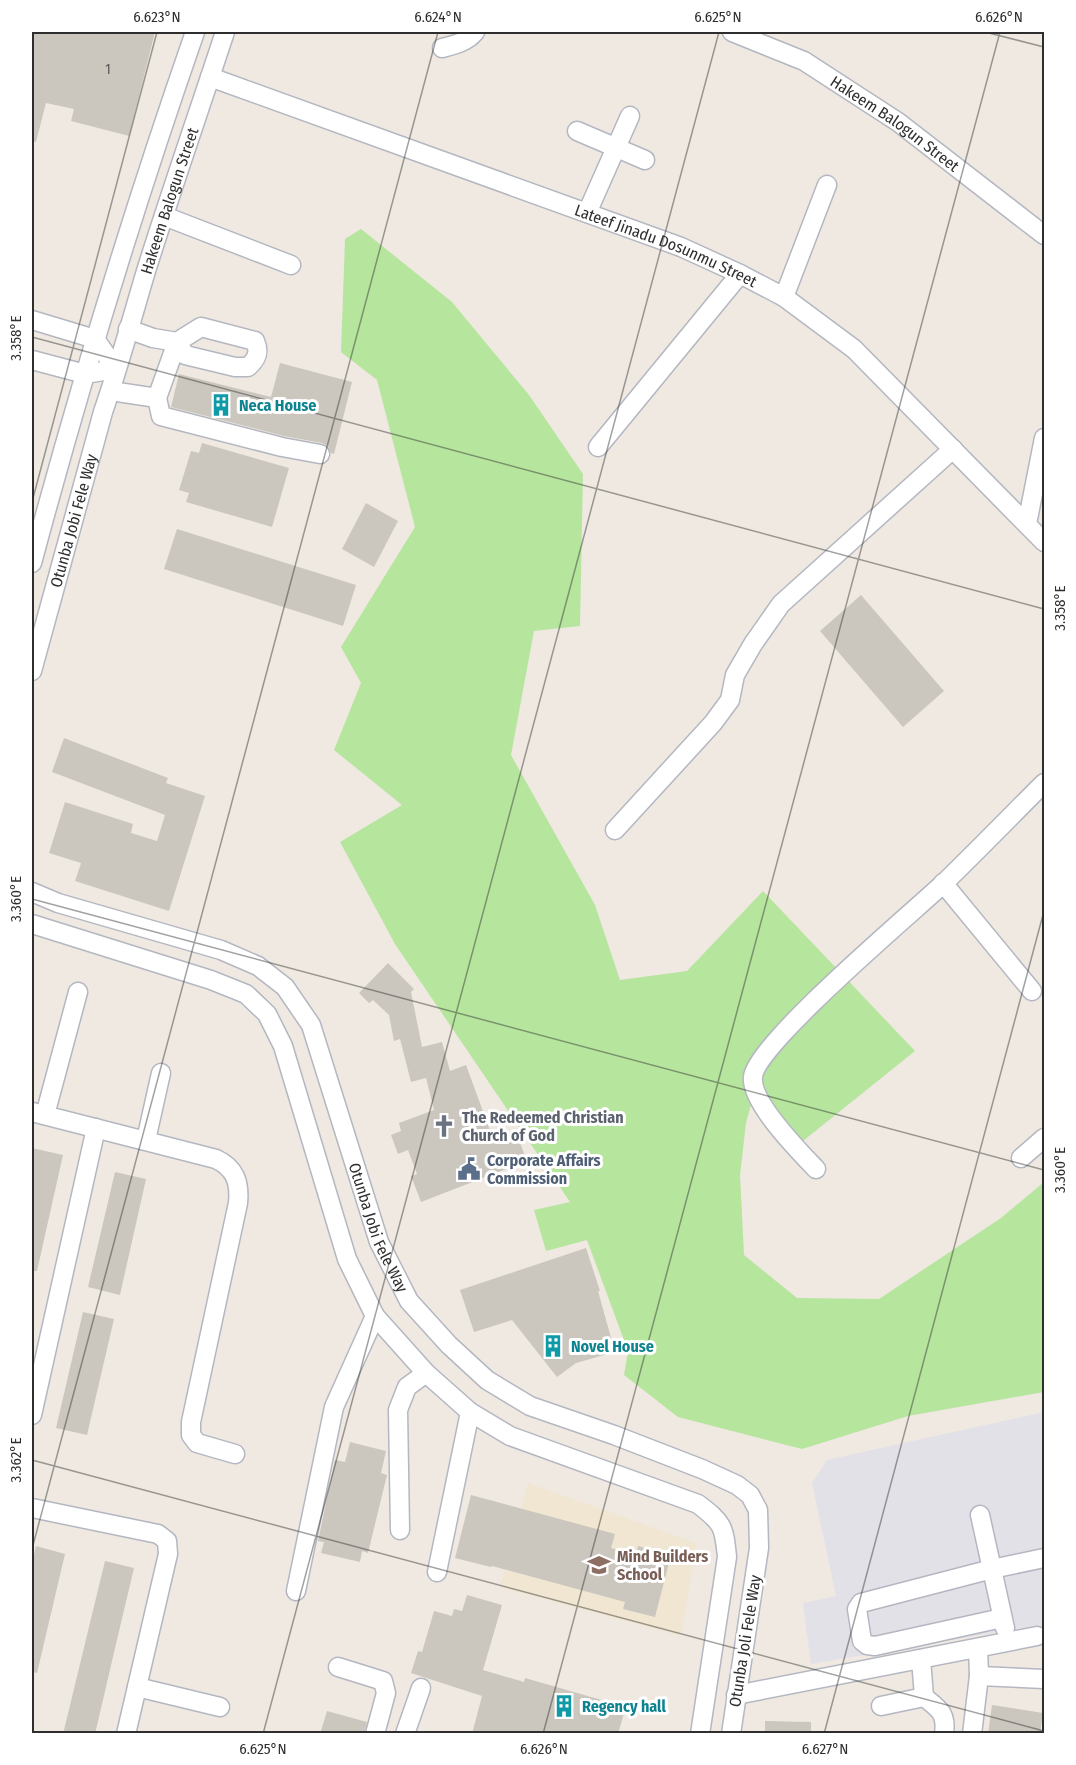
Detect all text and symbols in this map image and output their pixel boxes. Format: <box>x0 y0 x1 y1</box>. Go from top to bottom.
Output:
text: 6.623°N <box>133 8 181 26</box>
text: 6.624°N <box>414 8 462 26</box>
text: 6.625°N <box>694 8 742 26</box>
text: 6.626°N <box>975 8 1023 26</box>
house number: 1 <box>105 61 111 78</box>
street label: Hakeem Balogun Street <box>827 71 964 176</box>
street label: Hakeem Balogun Street <box>136 124 202 276</box>
street label: Lateef Jinadu Dosunmu Street <box>572 200 761 291</box>
text: 3.358°E <box>7 315 25 361</box>
building icon: Neca House <box>208 392 234 418</box>
place label: Neca House <box>239 396 316 415</box>
street label: Otunba Jobi Fele Way <box>46 451 101 589</box>
text: 3.358°E <box>1051 585 1069 631</box>
text: 3.360°E <box>7 876 25 922</box>
place label: The Redeemed Christian Church of God <box>462 1108 624 1145</box>
church icon: The Redeemed Christian Church of God <box>431 1113 457 1139</box>
text: 3.360°E <box>1051 1147 1069 1193</box>
place label: Corporate Affairs Commission <box>487 1151 601 1188</box>
public building icon: Corporate Affairs Commission <box>456 1156 482 1182</box>
street label: Otunba Jobi Fele Way <box>345 1160 413 1296</box>
building icon: Novel House <box>540 1333 566 1359</box>
place label: Novel House <box>571 1337 654 1356</box>
text: 3.362°E <box>7 1438 25 1482</box>
place label: Mind Builders School <box>617 1547 708 1584</box>
school or university icon: Mind Builders School <box>586 1552 612 1578</box>
street label: Otunba Joli Fele Way <box>725 1573 765 1708</box>
building icon: Regency hall <box>551 1693 577 1719</box>
place label: Regency hall <box>582 1697 666 1716</box>
text: 6.625°N <box>239 1740 287 1758</box>
text: 6.626°N <box>520 1740 568 1758</box>
text: 6.627°N <box>802 1740 848 1758</box>

